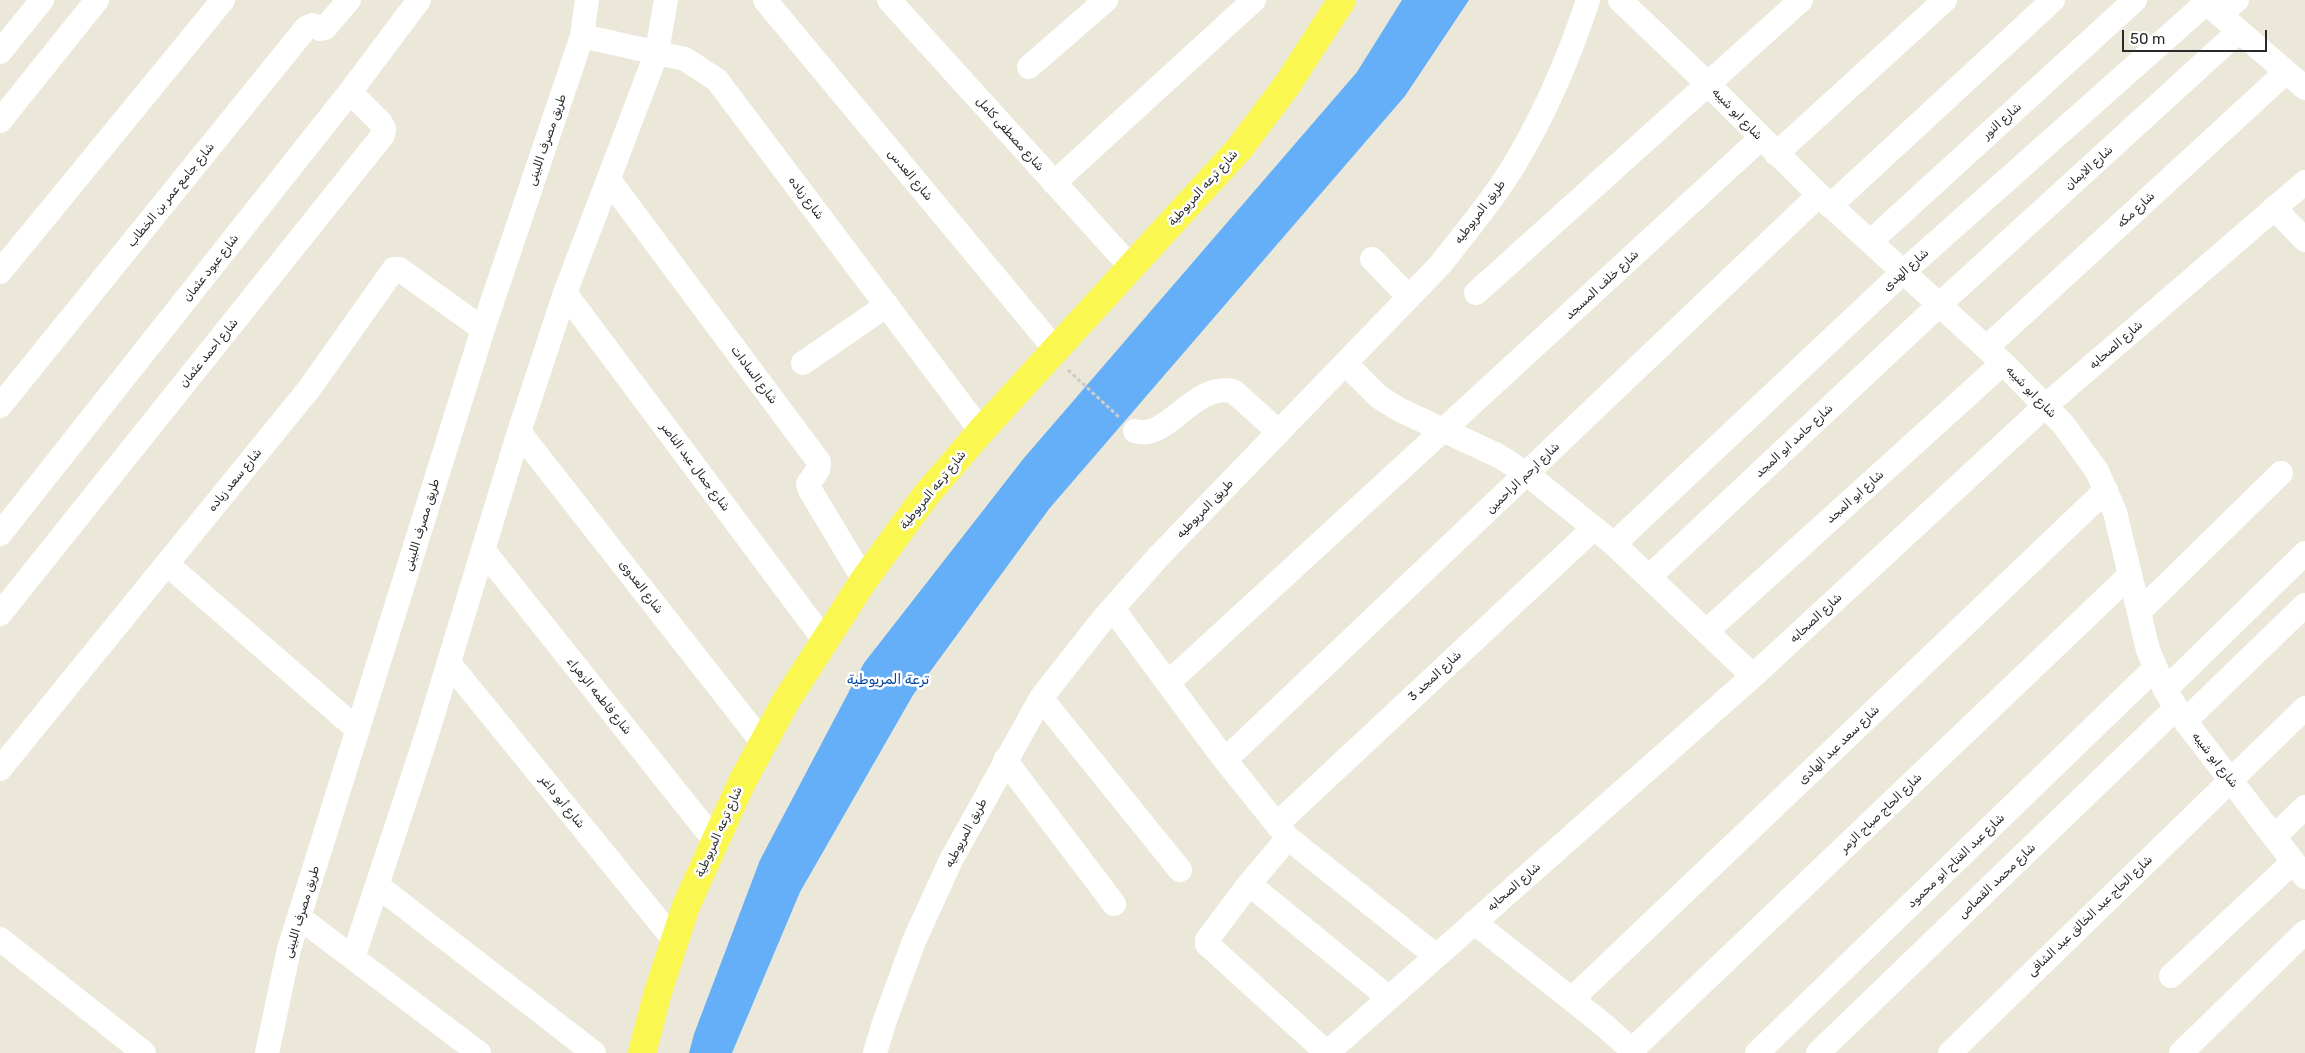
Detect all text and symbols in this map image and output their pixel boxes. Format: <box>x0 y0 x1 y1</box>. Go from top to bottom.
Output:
scale bar <box>2125 20 2270 52</box>
text: 50 m <box>2130 30 2165 48</box>
street label: شارع ابو شيبه <box>1709 85 1765 143</box>
street label: طريق مصرف اللبينى <box>525 92 569 188</box>
street label: شارع مصطفى كامل <box>973 94 1047 174</box>
street label: شارع النور <box>1979 100 2025 142</box>
street label: شارع جامع عمر بن الخطاب <box>124 140 218 250</box>
street label: شارع الايمان <box>2062 143 2116 193</box>
street label: شارع العدس <box>884 146 936 204</box>
street label: شارع ترعه المريوطية <box>1165 147 1241 229</box>
street label: شارع زياده <box>785 174 827 222</box>
street label: طريق المريوطيه <box>1451 177 1509 247</box>
street label: شارع مكه <box>2114 189 2158 231</box>
street label: شارع عبود عثمان <box>180 231 242 305</box>
street label: شارع الهدى <box>1880 246 1932 294</box>
street label: شارع خلف المسجد <box>1562 247 1642 323</box>
street label: شارع احمد عثمان <box>177 315 241 391</box>
street label: شارع الصحابه <box>2086 318 2146 372</box>
street label: شارع السادات <box>728 343 780 407</box>
street label: شارع ابو شيبه <box>2003 363 2059 421</box>
street label: شارع حامد ابو المجد <box>1752 401 1836 481</box>
street label: شارع جمال عبد الناصر <box>657 420 733 514</box>
street label: شارع ارحم الراحمين <box>1483 439 1563 517</box>
street label: شارع سعد زياده <box>205 445 265 515</box>
street label: شارع ترعه المريوطية <box>897 448 969 532</box>
street label: شارع ابو المجد <box>1823 467 1887 527</box>
street label: طريق مصرف اللبينى <box>401 477 443 573</box>
street label: طريق المريوطيه <box>1173 477 1237 541</box>
street label: شارع العدوى <box>616 557 666 617</box>
street label: شارع الصحابه <box>1787 590 1845 646</box>
street label: شارع المجد 3 <box>1406 648 1464 704</box>
street label: شارع فاطمه الزهراء <box>563 654 635 738</box>
water label: ترعة المريوطية <box>847 672 929 688</box>
street label: شارع سعد عبد الهادى <box>1795 703 1883 787</box>
street label: شارع ابو شيبه <box>2189 729 2241 791</box>
street label: شارع الحاج صباح الزمر <box>1837 770 1925 856</box>
street label: شارع أبو داغر <box>536 773 588 831</box>
street label: شارع ترعه المريوطية <box>693 785 745 879</box>
street label: طريق المريوطيه <box>942 796 990 870</box>
street label: شارع عبد الفتاح ابو محمود <box>1904 811 2008 911</box>
street label: شارع محمد القصاص <box>1955 840 2039 922</box>
street label: شارع الحاج عبد الخالق عبد الشافى <box>2025 852 2155 980</box>
street label: شارع الصحابه <box>1484 860 1544 914</box>
street label: طريق مصرف اللبينى <box>281 864 323 960</box>

